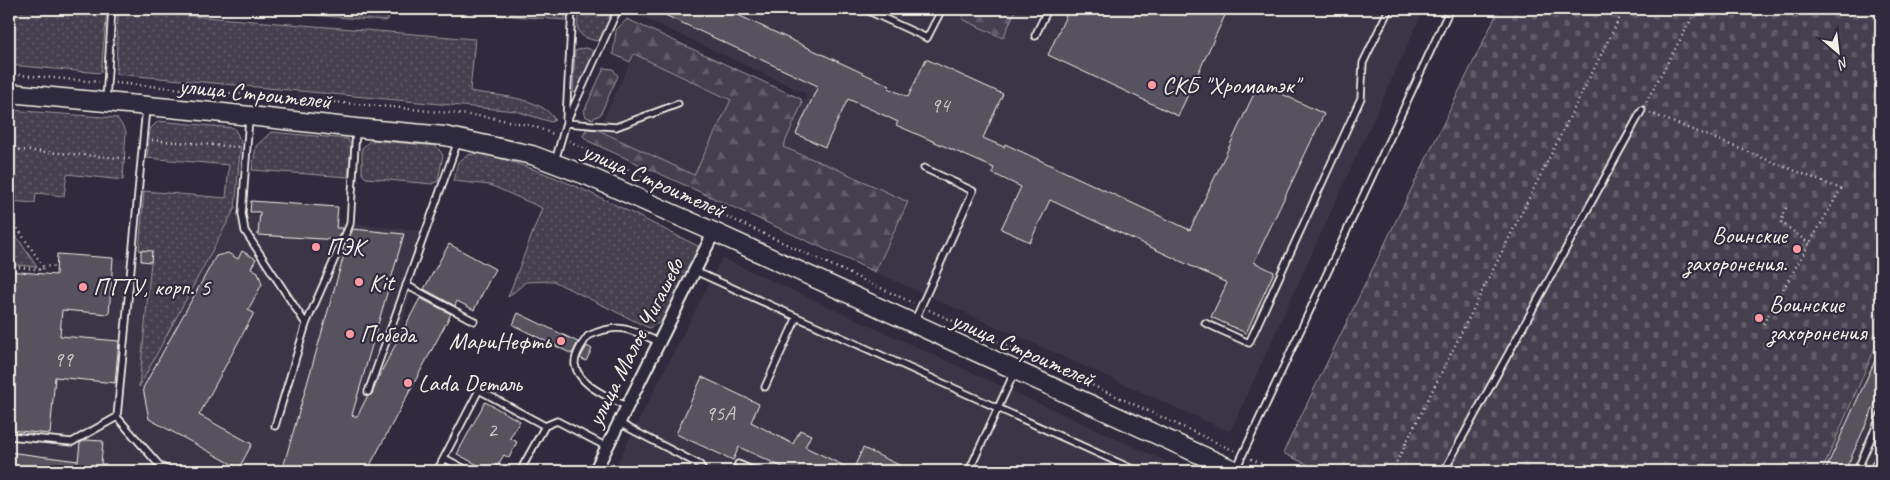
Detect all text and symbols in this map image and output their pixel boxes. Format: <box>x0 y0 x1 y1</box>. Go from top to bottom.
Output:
north arrow <box>1812 28 1862 78</box>
text: N <box>1834 53 1852 74</box>
street label: улица Строителей <box>175 70 335 116</box>
place label: СКБ "Хроматэк" <box>1162 70 1304 100</box>
marker: СКБ "Хроматэк" <box>1146 79 1158 91</box>
house number: 94 <box>931 92 952 118</box>
street label: улица Строителей <box>576 134 732 226</box>
place label: Воинские захоронения. <box>1682 220 1789 279</box>
place label: ПЭК <box>326 232 369 262</box>
marker: ПЭК <box>310 241 322 253</box>
marker: Воинские захоронения. <box>1791 243 1803 255</box>
street label: улица Малое Чигашево <box>579 252 691 433</box>
place label: Kit <box>369 267 396 297</box>
place label: ПГТУ, корп. 5 <box>93 272 212 302</box>
marker: Kit <box>353 276 365 288</box>
marker: ПГТУ, корп. 5 <box>77 281 89 293</box>
place label: Воинские захоронения <box>1766 289 1868 348</box>
street label: улица Строителей <box>945 303 1101 395</box>
marker: Воинские захоронения <box>1753 312 1765 324</box>
place label: Победа <box>360 319 418 349</box>
place label: МариНефть <box>449 326 552 356</box>
marker: Победа <box>344 328 356 340</box>
marker: МариНефть <box>555 335 567 347</box>
house number: 99 <box>54 346 74 372</box>
place label: Lada Dеталь <box>418 368 523 398</box>
marker: Lada Dеталь <box>402 377 414 389</box>
house number: 95А <box>705 400 736 426</box>
house number: 2 <box>487 417 498 443</box>

